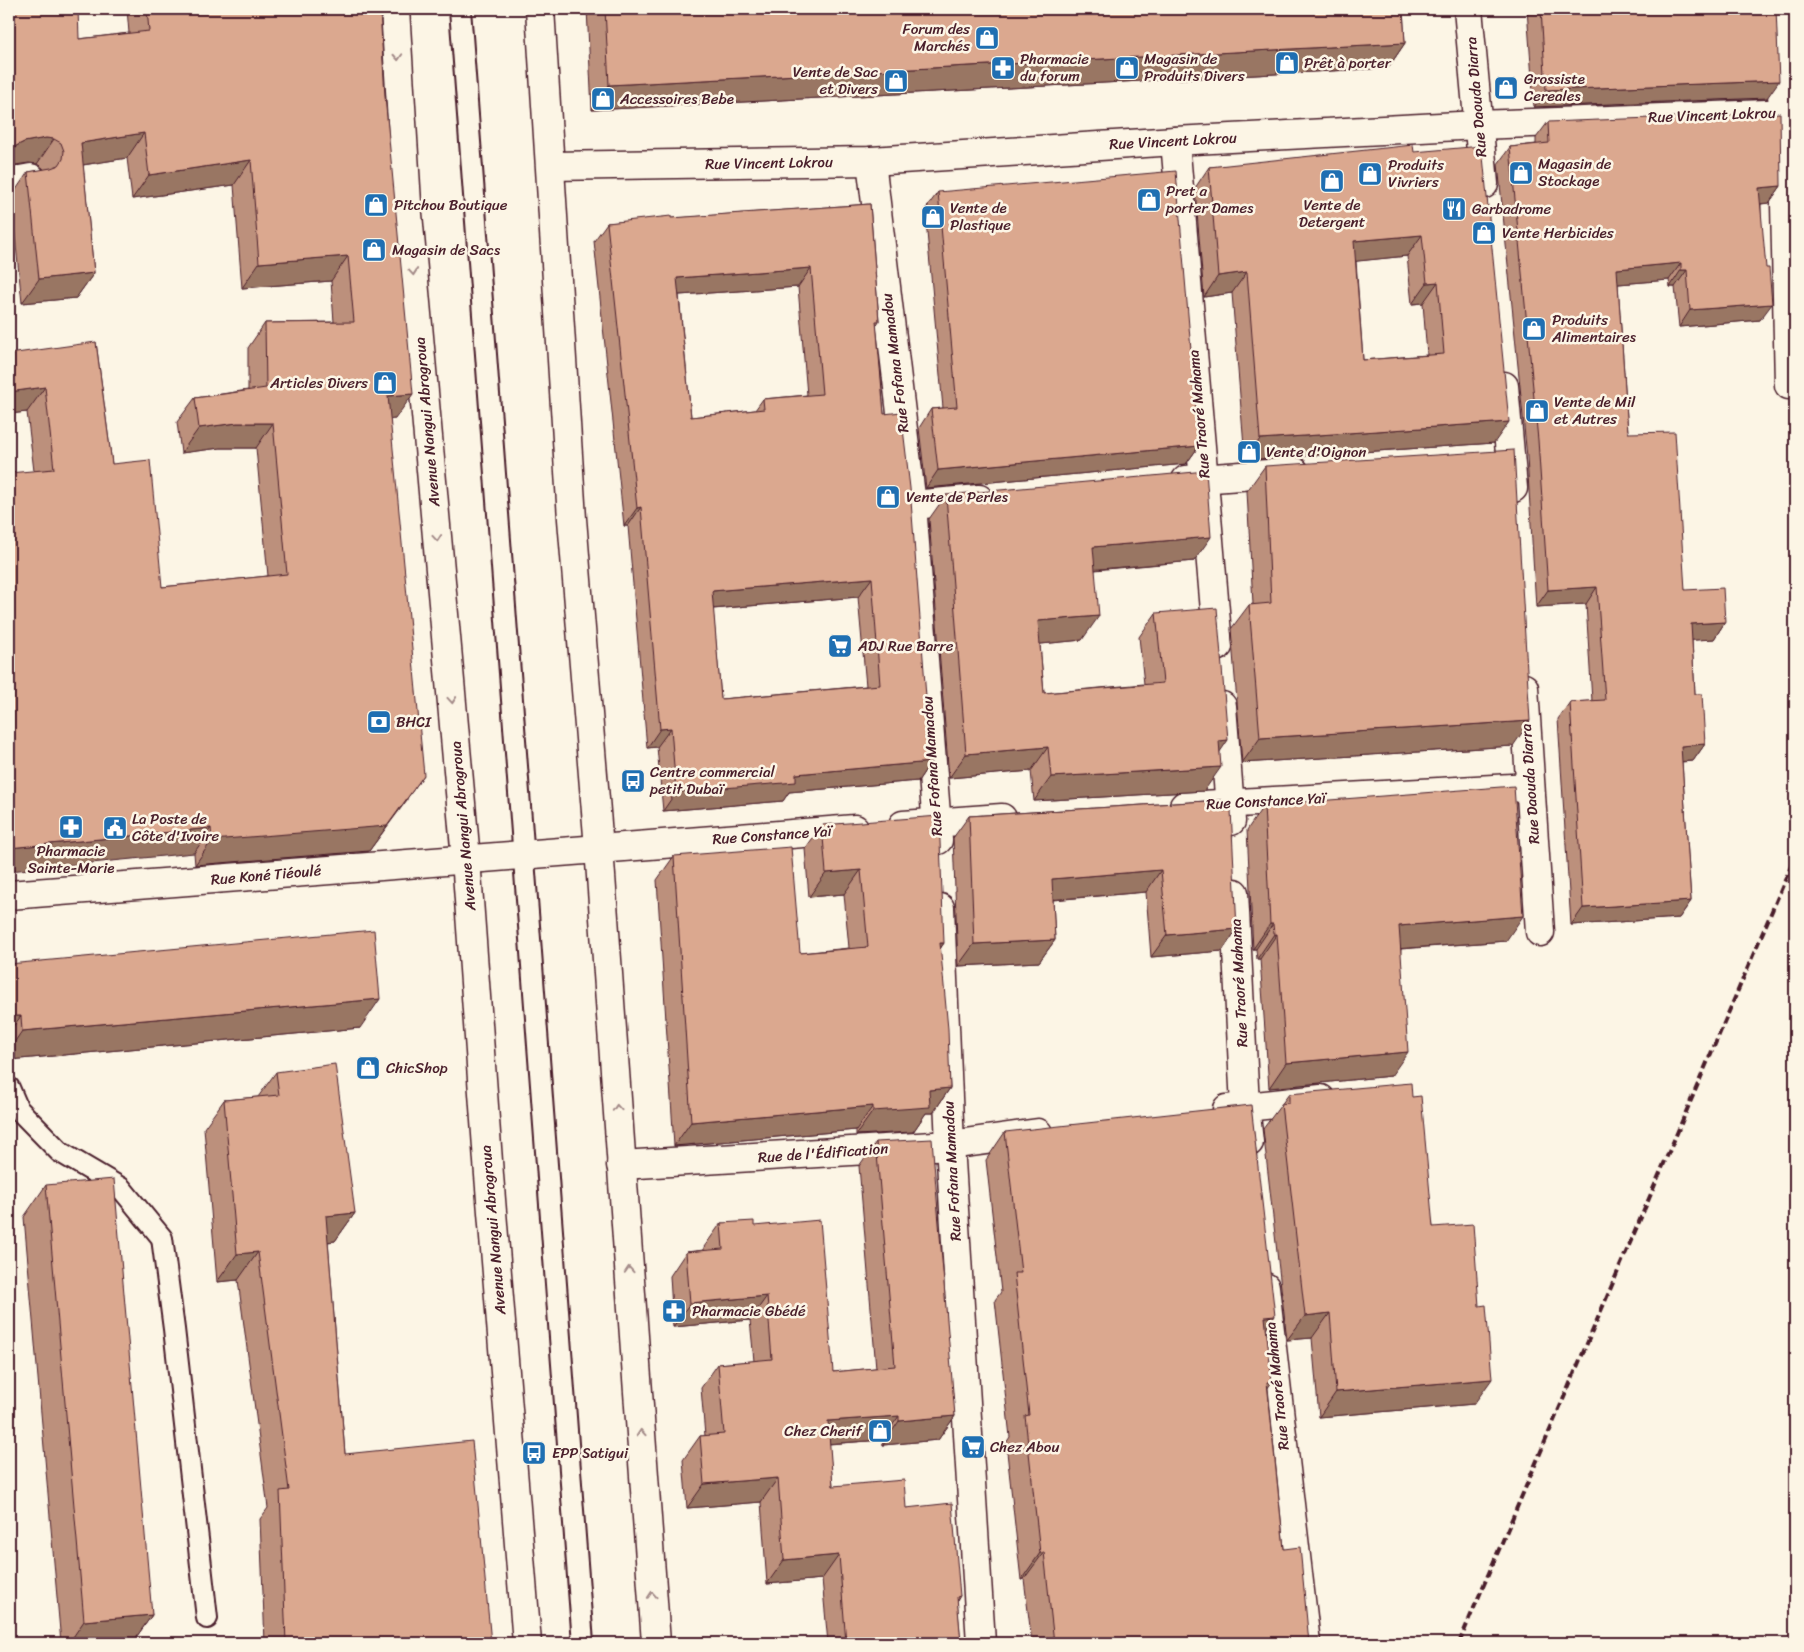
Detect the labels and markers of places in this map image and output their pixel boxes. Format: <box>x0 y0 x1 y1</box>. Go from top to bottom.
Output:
place label: Forum des Marchés <box>903 16 970 59</box>
shop icon: Forum des Marchés <box>974 25 1000 51</box>
place label: Pharmacie du forum <box>1020 46 1089 89</box>
place label: Magasin de Produits Divers <box>1144 46 1245 89</box>
shop icon: Prêt à porter <box>1274 50 1300 76</box>
place label: Prêt à porter <box>1304 50 1392 76</box>
pharmacy icon: Pharmacie du forum <box>990 55 1016 81</box>
shop icon: Magasin de Produits Divers <box>1114 55 1140 81</box>
place label: Vente de Sac et Divers <box>793 59 879 102</box>
place label: Grossiste Cereales <box>1524 66 1585 109</box>
shop icon: Vente de Sac et Divers <box>883 68 909 94</box>
shop icon: Grossiste Cereales <box>1493 75 1519 101</box>
shop icon: Accessoires Bebe <box>590 86 616 112</box>
place label: Accessoires Bebe <box>619 86 734 112</box>
place label: Magasin de Stockage <box>1538 151 1612 194</box>
place label: Produits Vivriers <box>1388 152 1444 195</box>
shop icon: Magasin de Stockage <box>1508 160 1534 186</box>
shop icon: Produits Vivriers <box>1357 161 1383 187</box>
shop icon: Vente de Detergent <box>1319 168 1345 194</box>
place label: Pret a porter Dames <box>1165 178 1254 221</box>
shop icon: Pret a porter Dames <box>1136 187 1162 213</box>
shop icon: Pitchou Boutique <box>363 192 389 218</box>
place label: Pitchou Boutique <box>394 192 508 218</box>
place label: Vente de Detergent <box>1299 192 1366 235</box>
place label: Vente de Plastique <box>950 195 1011 238</box>
restaurant icon: Garbadrome <box>1441 196 1467 222</box>
place label: Garbadrome <box>1472 196 1552 222</box>
shop icon: Vente de Plastique <box>920 204 946 230</box>
shop icon: Vente Herbicides <box>1471 220 1497 246</box>
place label: Vente Herbicides <box>1502 220 1614 246</box>
shop icon: Magasin de Sacs <box>361 237 387 263</box>
place label: Magasin de Sacs <box>392 237 501 263</box>
place label: Produits Alimentaires <box>1551 307 1637 350</box>
shop icon: Produits Alimentaires <box>1521 316 1547 342</box>
place label: Articles Divers <box>269 370 368 396</box>
shop icon: Articles Divers <box>372 370 398 396</box>
place label: Vente de Mil et Autres <box>1554 389 1636 432</box>
shop icon: Vente de Mil et Autres <box>1524 398 1550 424</box>
shop icon: Vente d'Oignon <box>1236 439 1262 465</box>
place label: Vente d'Oignon <box>1266 439 1367 465</box>
shop icon: Vente de Perles <box>875 484 901 510</box>
place label: Vente de Perles <box>906 484 1009 510</box>
supermarket icon: ADJ Rue Barre <box>827 633 853 659</box>
place label: ADJ Rue Barre <box>857 633 954 659</box>
bank icon: BHCI <box>366 709 392 735</box>
place label: BHCI <box>396 709 432 735</box>
place label: Centre commercial petit Dubaï <box>649 759 775 802</box>
bus stop icon: Centre commercial petit Dubaï <box>620 768 646 794</box>
place label: La Poste de Côte d'Ivoire <box>132 806 220 849</box>
pharmacy icon: Pharmacie Sainte-Marie <box>58 814 84 840</box>
public building icon: La Poste de Côte d'Ivoire <box>102 815 128 841</box>
place label: Pharmacie Sainte-Marie <box>27 838 115 881</box>
shop icon: ChicShop <box>355 1055 381 1081</box>
place label: ChicShop <box>386 1055 448 1081</box>
pharmacy icon: Pharmacie Gbédé <box>661 1298 687 1324</box>
place label: Pharmacie Gbédé <box>692 1298 806 1324</box>
place label: Chez Cherif <box>784 1418 863 1444</box>
shop icon: Chez Cherif <box>867 1418 893 1444</box>
supermarket icon: Chez Abou <box>960 1434 986 1460</box>
place label: Chez Abou <box>990 1434 1059 1460</box>
bus stop icon: EPP Satigui <box>521 1440 547 1466</box>
place label: EPP Satigui <box>552 1440 629 1466</box>

